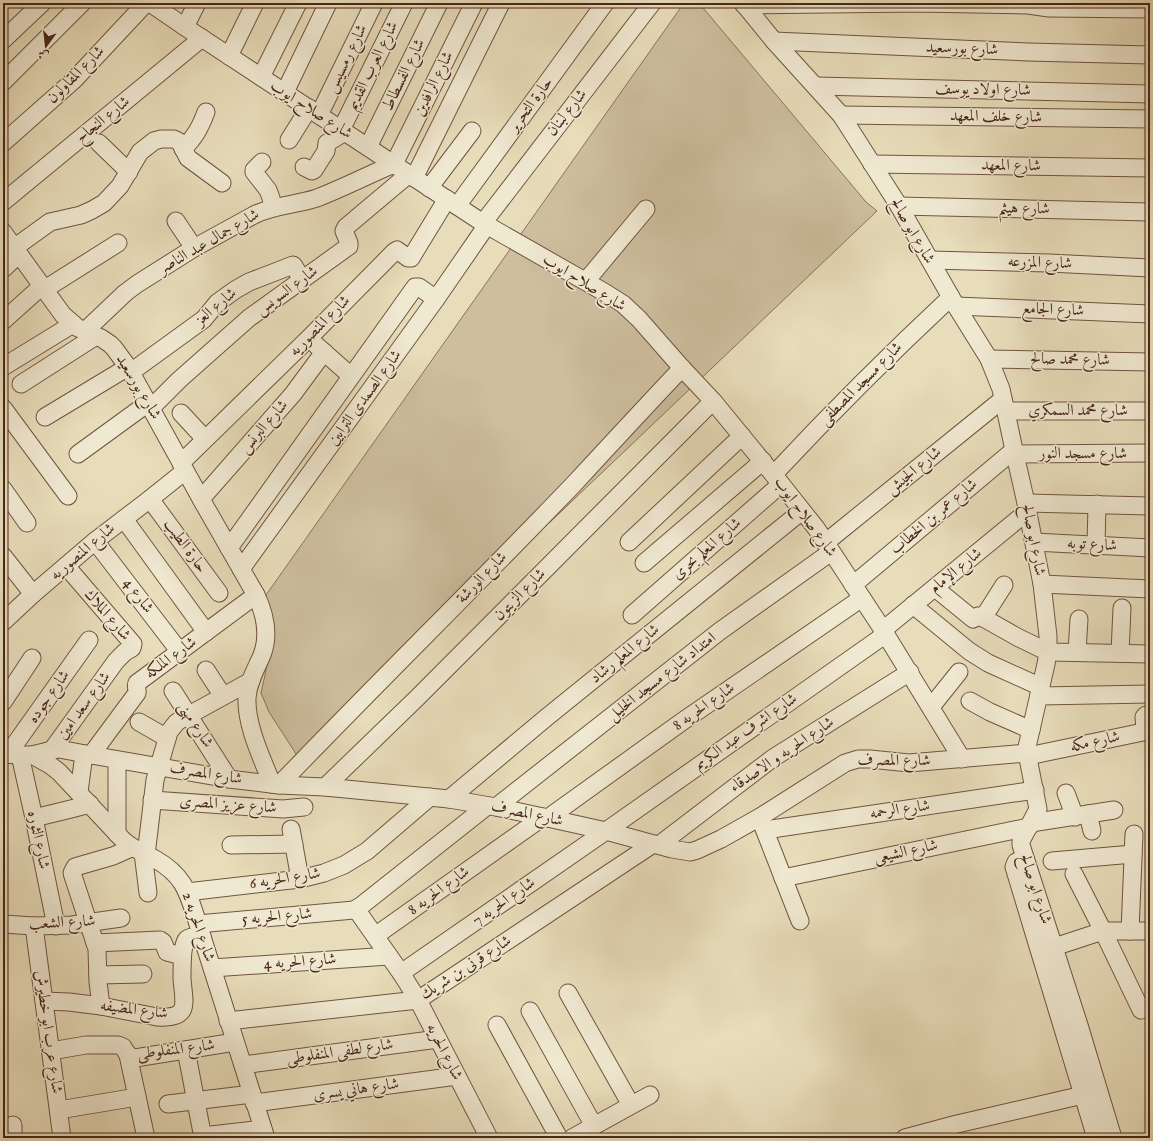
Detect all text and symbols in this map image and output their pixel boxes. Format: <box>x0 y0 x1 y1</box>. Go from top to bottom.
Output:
street label: شارع العرب القديم <box>343 18 406 115</box>
street label: شارع رمسيس <box>322 21 374 98</box>
north arrow <box>26 26 66 66</box>
street label: شارع الفسطاط <box>378 36 432 115</box>
street label: شارع بورسعيد <box>925 38 999 62</box>
street label: شارع المقاولون <box>43 42 109 108</box>
street label: شارع الرافدين <box>410 48 460 121</box>
street label: حارة التحرير <box>503 73 558 138</box>
street label: شارع صلاح ايوب <box>264 76 356 147</box>
street label: شارع اولاد يوسف <box>935 79 1031 103</box>
street label: شارع لبنان <box>542 85 593 142</box>
street label: شارع النجاح <box>72 92 136 150</box>
street label: شارع خلف المعهد <box>950 106 1042 130</box>
street label: شارع المعهد <box>981 155 1041 179</box>
street label: شارع ابو صالح <box>883 194 939 269</box>
street label: شارع هيثم <box>998 199 1050 224</box>
street label: شارع جمال عبد الناصر <box>153 205 264 282</box>
street label: شارع صلاح ايوب <box>537 250 629 319</box>
street label: شارع المزرعه <box>1007 252 1073 276</box>
street label: شارع السويس <box>252 262 323 322</box>
street label: شارع العز <box>189 284 242 333</box>
street label: شارع المنصوريه <box>285 291 356 362</box>
street label: شارع الجامع <box>1021 299 1085 325</box>
street label: شارع مسجد المصطفى <box>815 338 908 431</box>
street label: شارع الصمدى الترابين <box>324 346 408 451</box>
street label: شارع محمد صالح <box>1030 349 1110 373</box>
street label: شارع بورسعيد <box>109 351 165 424</box>
street label: شارع البرنس <box>235 396 294 459</box>
street label: شارع محمد السمكري <box>1028 401 1128 423</box>
street label: شارع الجيش <box>882 442 947 501</box>
street label: شارع مسجد النور <box>1037 444 1127 466</box>
street label: شارع صلاح ايوب <box>767 473 841 563</box>
street label: شارع عمر بن الخطاب <box>886 475 983 561</box>
street label: شارع ابو صالح <box>1014 502 1050 578</box>
street label: شارع المعلم بحرى <box>668 513 749 588</box>
street label: حارة الطيب <box>159 515 211 577</box>
street label: شارع المنصوريه <box>46 519 121 587</box>
street label: شارع توبه <box>1066 534 1118 558</box>
street label: شارع الإمام <box>926 544 988 601</box>
street label: شارع الورشة <box>452 548 513 610</box>
street label: شارع الزيتون <box>489 564 552 627</box>
street label: شارع 4 <box>117 574 158 619</box>
street label: شارع الملاك <box>78 585 135 646</box>
street label: شارع المعلم رشاد <box>586 620 667 692</box>
street label: امتداد شارع مسجد الخليل <box>604 628 722 727</box>
street label: شارع الملكه <box>141 632 202 685</box>
street label: شارع جوده <box>23 667 76 729</box>
street label: شارع سعد امين <box>53 668 117 745</box>
street label: شارع الحريه 8 <box>669 678 740 737</box>
street label: شارع اشرف عبد الكريم <box>690 689 803 778</box>
street label: شارع مهنى <box>171 698 217 753</box>
street label: شارع الحريه و الاصدقاء <box>726 713 839 799</box>
street label: شارع مكه <box>1068 727 1122 759</box>
street label: شارع المصرف <box>857 751 931 773</box>
street label: شارع المصرف <box>168 758 244 792</box>
street label: شارع عزيز المصرى <box>179 792 277 820</box>
street label: شارع الرحمه <box>869 796 932 826</box>
street label: شارع المصرف <box>489 797 565 833</box>
street label: شارع الثوره <box>20 809 54 871</box>
street label: شارع الشيعى <box>872 835 940 870</box>
street label: شارع ابو صالح <box>1012 851 1056 927</box>
street label: شارع الحريه 8 <box>404 862 475 922</box>
street label: شارع الحريه 6 <box>248 864 322 896</box>
street label: شارع الحريه 7 <box>469 873 541 933</box>
street label: شارع الحريه 2 <box>175 890 219 965</box>
street label: شارع الحريه 5 <box>241 904 313 932</box>
street label: شارع الشعب <box>28 911 96 937</box>
street label: شارع قرنى بن شريك <box>417 931 516 1007</box>
street label: شارع الحريه 4 <box>263 949 337 977</box>
street label: شارع عرب ابو خطيرش <box>27 969 67 1095</box>
street label: شارع المضيفه <box>99 996 169 1026</box>
street label: شارع الحريه <box>419 1020 467 1085</box>
street label: شارع المنفلوطى <box>136 1035 216 1067</box>
street label: شارع لطفى المنفلوطى <box>285 1035 395 1071</box>
street label: شارع هاني يسرى <box>312 1074 401 1108</box>

